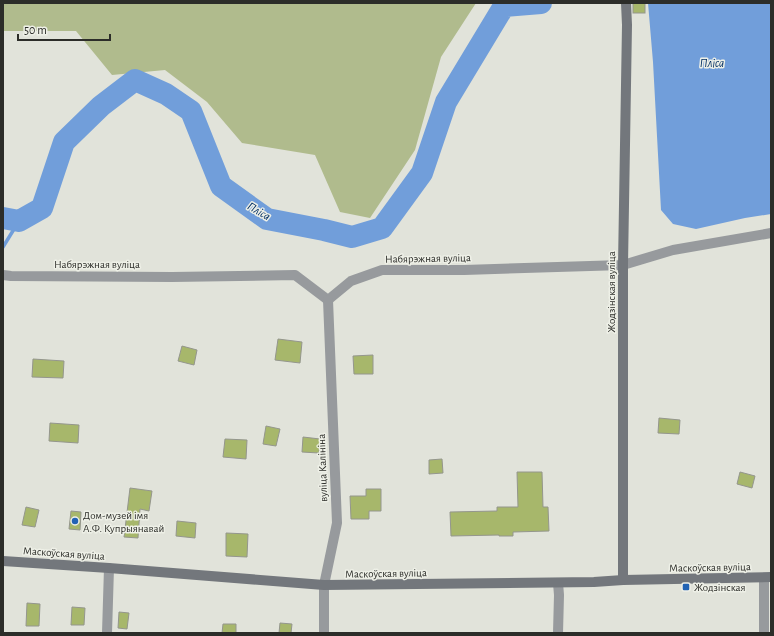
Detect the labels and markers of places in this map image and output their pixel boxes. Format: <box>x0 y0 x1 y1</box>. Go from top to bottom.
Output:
place label: Дом-музей імя А.Ф. Купрыянавай <box>83 510 164 534</box>
marker: Дом-музей імя А.Ф. Купрыянавай <box>70 516 80 526</box>
marker: Жодзінская <box>681 582 691 592</box>
place label: Жодзінская <box>694 582 746 593</box>

